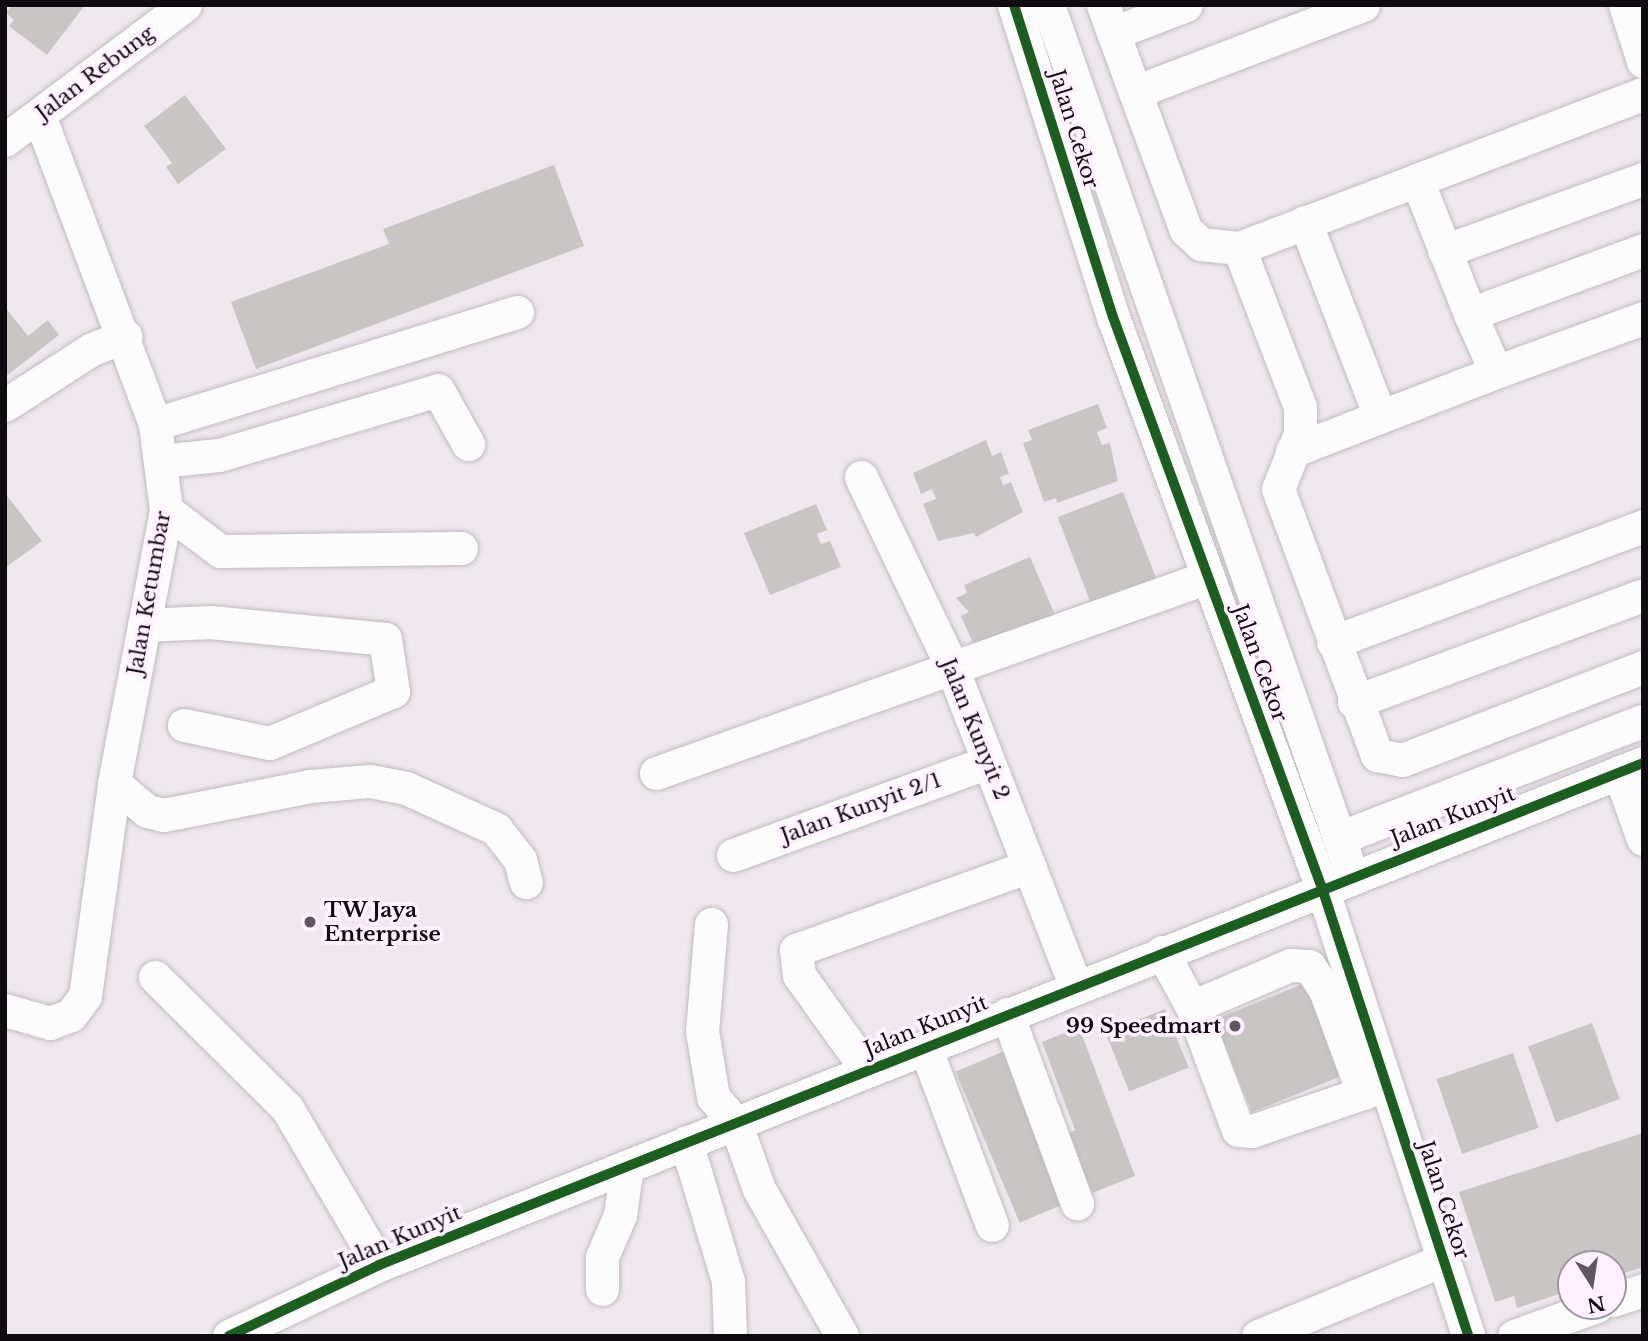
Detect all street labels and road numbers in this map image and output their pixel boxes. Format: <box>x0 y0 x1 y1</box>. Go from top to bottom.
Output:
street label: Jalan Rebung <box>31 20 159 126</box>
street label: Jalan Cekor <box>1044 67 1104 191</box>
street label: Jalan Ketumbar <box>122 509 176 677</box>
street label: Jalan Cekor <box>1227 601 1293 725</box>
street label: Jalan Kunyit 2 <box>935 655 1015 803</box>
street label: Jalan Kunyit 2/1 <box>777 767 945 849</box>
street label: Jalan Kunyit <box>1387 781 1519 851</box>
street label: Jalan Kunyit <box>861 990 991 1062</box>
street label: Jalan Cekor <box>1413 1138 1475 1262</box>
street label: Jalan Kunyit <box>335 1200 465 1274</box>

